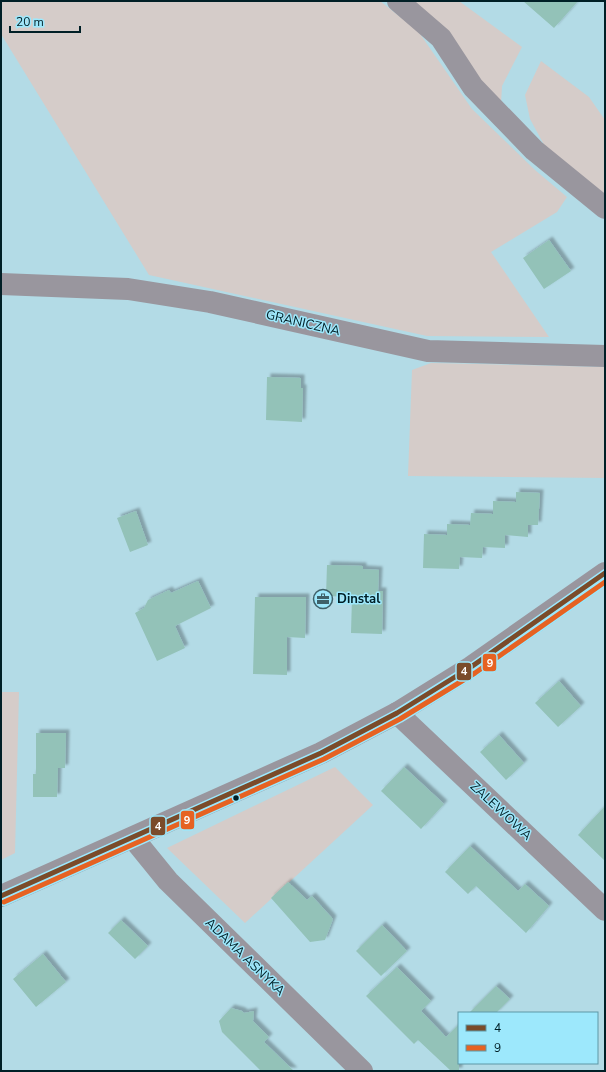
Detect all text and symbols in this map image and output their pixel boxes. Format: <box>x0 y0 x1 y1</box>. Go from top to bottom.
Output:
scale bar <box>10 8 80 34</box>
text: 20 m <box>16 14 44 30</box>
street label: GRANICZNA <box>264 306 342 340</box>
office icon: Dinstal <box>312 588 334 610</box>
place label: Dinstal <box>337 590 381 608</box>
line badge: 9 <box>482 653 497 672</box>
text: 9 <box>487 656 494 671</box>
line badge: 4 <box>456 662 472 681</box>
text: 4 <box>461 664 468 679</box>
street label: ZALEWOWA <box>466 778 536 845</box>
unlabelled marker <box>231 793 241 803</box>
line badge: 9 <box>180 810 195 830</box>
text: 9 <box>184 813 191 828</box>
line badge: 4 <box>150 816 166 836</box>
text: 4 <box>155 819 162 834</box>
street label: ADAMA ASNYKA <box>201 914 289 1000</box>
legend <box>458 1012 598 1064</box>
text: 4 <box>494 1020 501 1036</box>
text: 9 <box>494 1040 501 1056</box>

